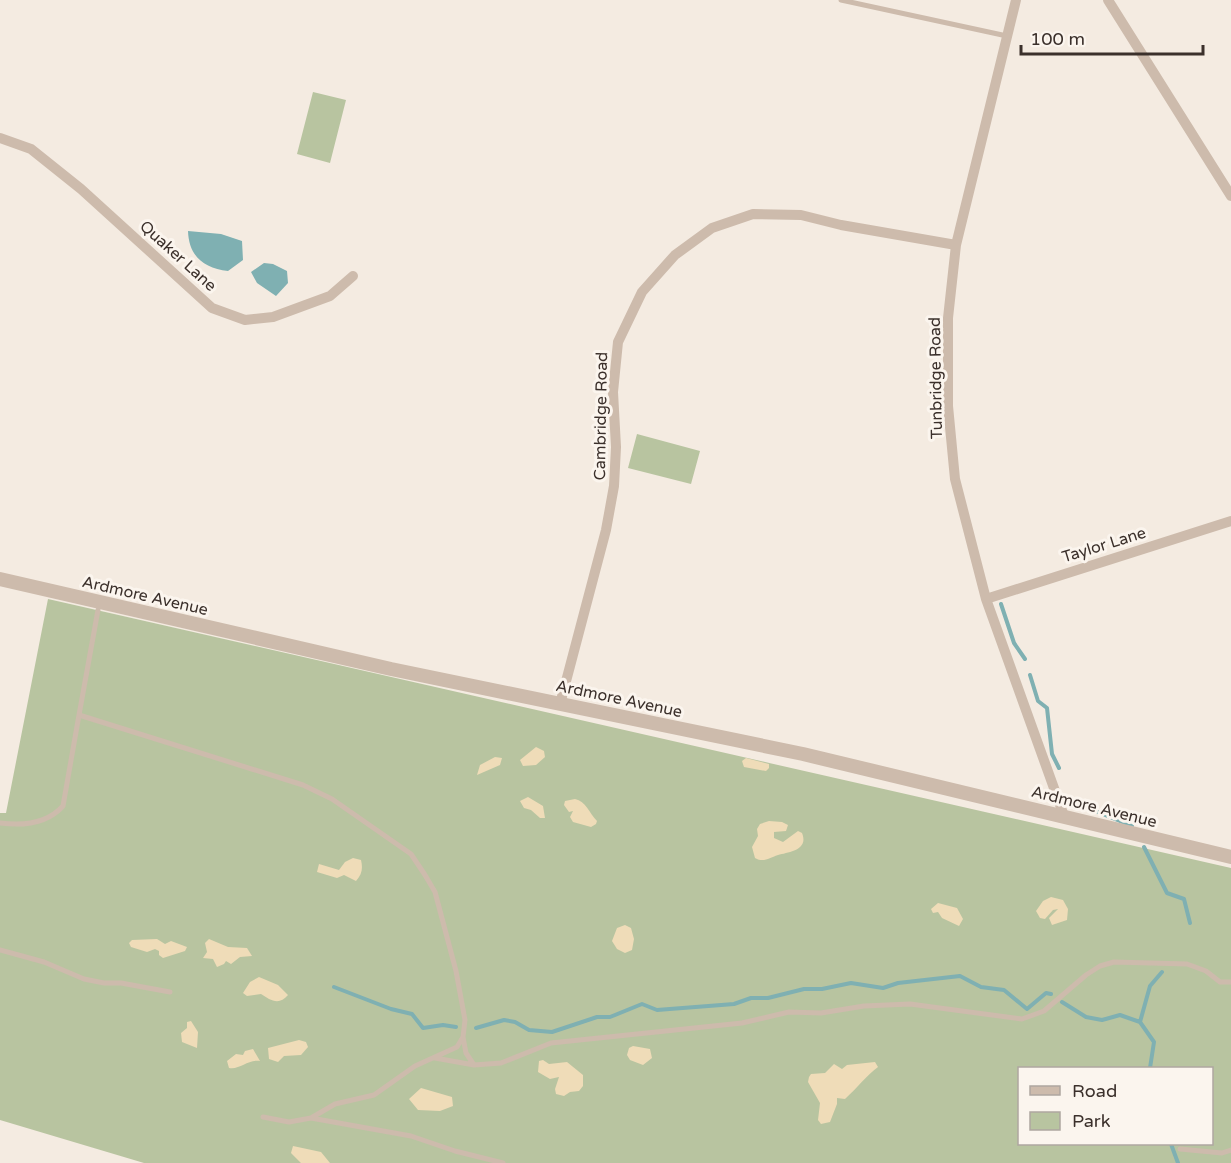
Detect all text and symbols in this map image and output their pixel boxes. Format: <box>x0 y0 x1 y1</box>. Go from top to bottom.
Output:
scale bar <box>1021 18 1202 56</box>
text: 100 m <box>1030 28 1085 50</box>
street label: Quaker Lane <box>135 216 221 296</box>
street label: Tunbridge Road <box>925 317 947 439</box>
street label: Cambridge Road <box>590 352 612 480</box>
street label: Taylor Lane <box>1060 523 1148 567</box>
street label: Ardmore Avenue <box>80 572 210 620</box>
street label: Ardmore Avenue <box>554 676 684 722</box>
street label: Ardmore Avenue <box>1029 782 1159 832</box>
legend <box>1018 1067 1213 1145</box>
text: Road <box>1072 1080 1117 1102</box>
text: Park <box>1072 1110 1111 1132</box>

